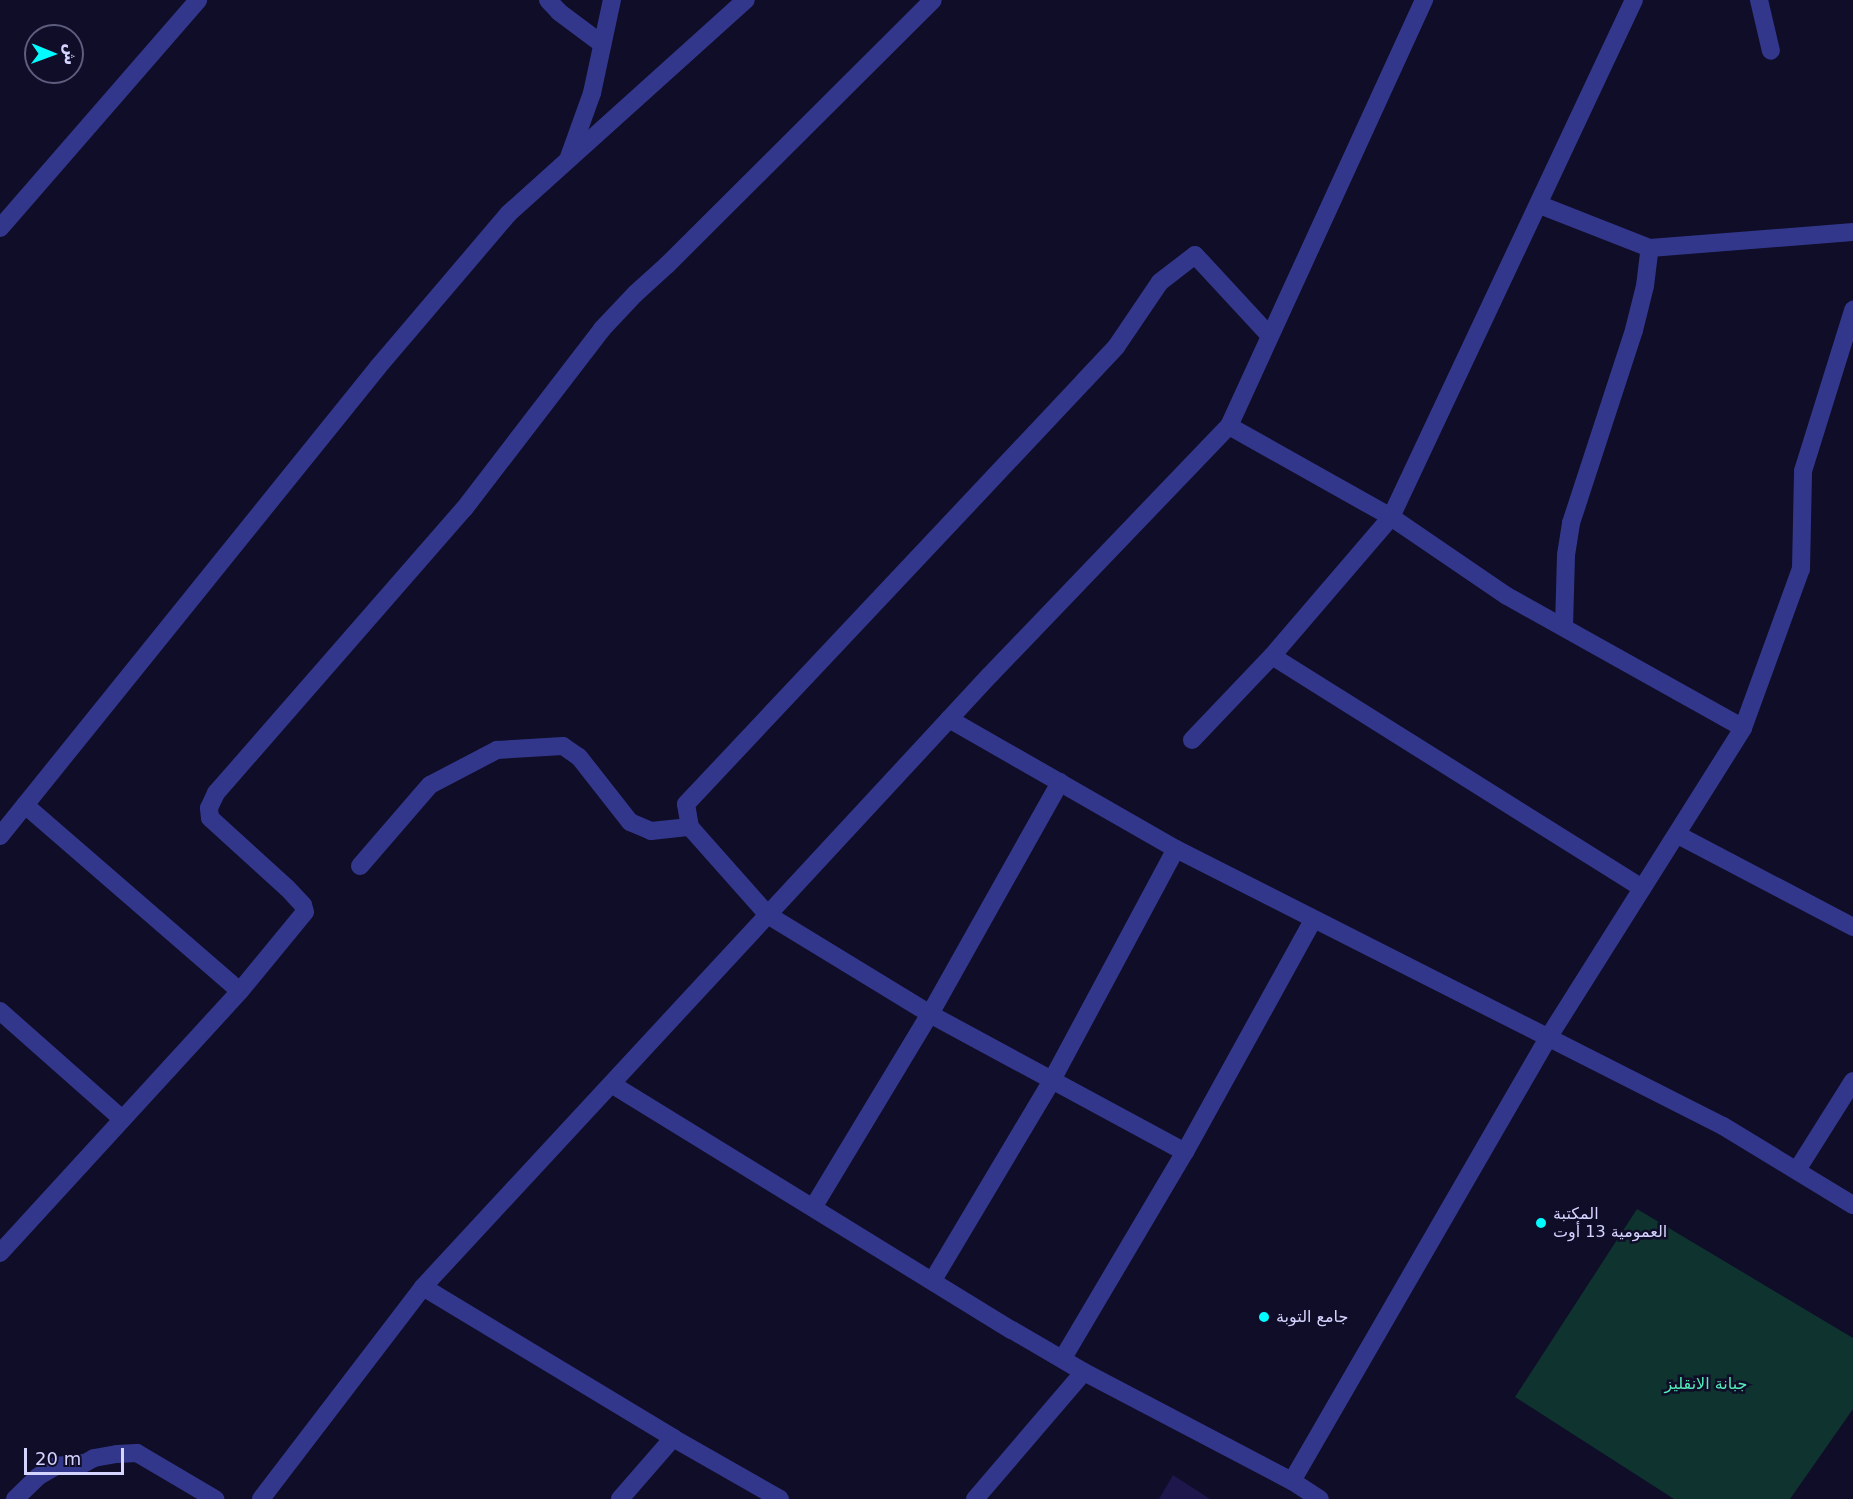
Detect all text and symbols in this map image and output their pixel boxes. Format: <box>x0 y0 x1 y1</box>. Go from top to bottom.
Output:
north arrow <box>24 24 84 84</box>
text: ش <box>61 43 80 65</box>
place label: المكتبة العمومية 13 أوت <box>1553 1204 1667 1242</box>
marker: المكتبة العمومية 13 أوت <box>1534 1216 1548 1230</box>
place label: جامع التوبة <box>1276 1307 1348 1327</box>
marker: جامع التوبة <box>1257 1310 1271 1324</box>
park label: جبانة الانقليز <box>1665 1374 1747 1394</box>
scale bar <box>27 1436 128 1474</box>
text: 20 m <box>35 1448 81 1469</box>

